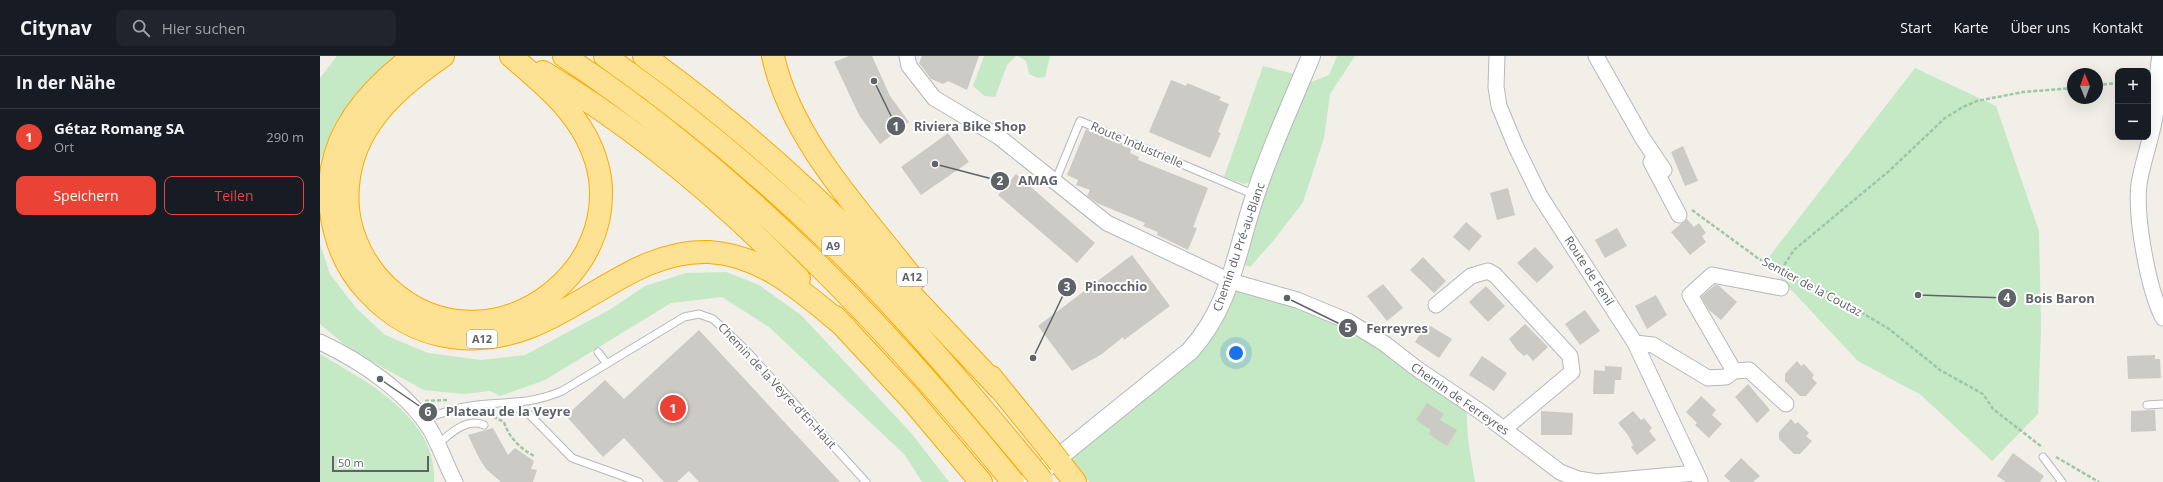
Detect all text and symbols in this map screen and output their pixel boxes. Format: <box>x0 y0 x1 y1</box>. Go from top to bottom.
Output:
search box <box>116 10 396 46</box>
text: Citynav <box>20 15 92 41</box>
icon: search <box>130 17 152 39</box>
text: Hier suchen <box>162 18 245 38</box>
text: Start <box>1900 18 1932 37</box>
text: Karte <box>1954 18 1988 37</box>
text: Über uns <box>2010 18 2070 37</box>
text: Kontakt <box>2092 18 2143 37</box>
north arrow <box>2067 68 2103 104</box>
map controls <box>2115 68 2151 140</box>
button: + <box>2115 68 2151 104</box>
text: In der Nähe <box>16 71 115 94</box>
button: − <box>2115 104 2151 140</box>
callout: Riviera Bike Shop <box>886 114 1034 139</box>
text: Riviera Bike Shop <box>914 117 1026 135</box>
street label: Route Industrielle <box>1088 117 1186 172</box>
text: Gétaz Romang SA <box>54 118 184 138</box>
text: 1 <box>893 118 899 135</box>
text: 1 <box>25 128 33 146</box>
text: 290 m <box>266 128 304 146</box>
text: Ort <box>54 138 74 156</box>
callout: AMAG <box>990 168 1066 193</box>
text: AMAG <box>1018 171 1058 189</box>
text: 2 <box>997 172 1004 189</box>
button: Speichern <box>16 176 156 215</box>
button: Teilen <box>164 176 304 215</box>
street label: Chemin du Pré-au-Blanc <box>1208 180 1269 314</box>
street label: Route de Fenil <box>1561 233 1618 309</box>
road number: A9 <box>822 237 844 255</box>
street label: Sentier de la Coutaz <box>1759 253 1866 320</box>
road number: A12 <box>897 268 927 286</box>
callout: Pinocchio <box>1057 274 1156 299</box>
text: Pinocchio <box>1085 277 1147 295</box>
text: 3 <box>1064 278 1071 295</box>
callout: Bois Baron <box>1997 285 2103 310</box>
text: 4 <box>2004 289 2011 306</box>
text: Bois Baron <box>2025 289 2095 307</box>
callout: Ferreyres <box>1338 316 1436 341</box>
street label: Chemin de la Veyre-d'En-Haut <box>714 319 840 452</box>
text: 5 <box>1345 319 1352 336</box>
text: Ferreyres <box>1366 319 1428 337</box>
road number: A12 <box>467 330 497 348</box>
your location <box>1226 343 1246 363</box>
street label: Chemin de Ferreyres <box>1408 358 1513 439</box>
pin: 1 <box>660 393 686 423</box>
callout: Plateau de la Veyre <box>418 399 579 424</box>
text: Plateau de la Veyre <box>446 402 571 420</box>
text: 6 <box>425 403 432 420</box>
scale bar <box>332 454 429 473</box>
text: 50 m <box>338 455 364 470</box>

